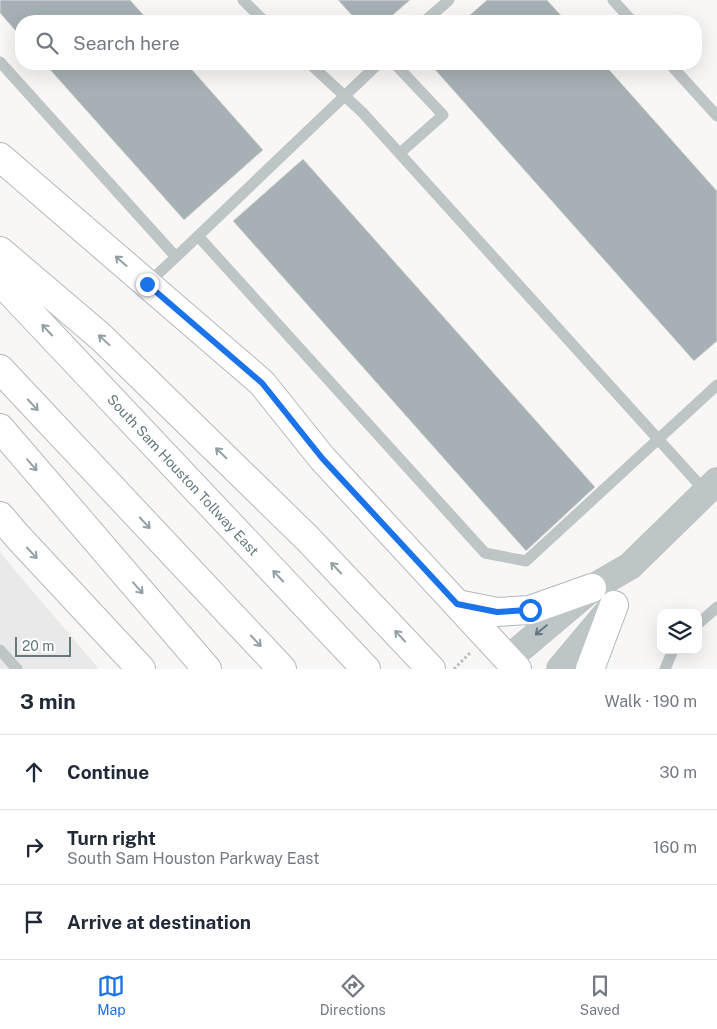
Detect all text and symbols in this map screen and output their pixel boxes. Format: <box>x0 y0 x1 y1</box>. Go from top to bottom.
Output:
search box <box>15 15 702 70</box>
icon: search <box>33 29 61 57</box>
text: Search here <box>73 32 180 54</box>
one-way arrow <box>114 255 127 267</box>
route end <box>136 273 159 296</box>
one-way arrow <box>41 324 53 337</box>
one-way arrow <box>97 334 110 346</box>
street label: South Sam Houston Tollway East <box>104 391 262 559</box>
one-way arrow <box>27 398 39 411</box>
one-way arrow <box>215 448 227 460</box>
one-way arrow <box>26 459 38 472</box>
one-way arrow <box>139 517 151 529</box>
one-way arrow <box>26 546 38 559</box>
one-way arrow <box>330 562 342 574</box>
one-way arrow <box>272 569 284 582</box>
one-way arrow <box>132 582 143 595</box>
route start <box>519 599 542 622</box>
map controls <box>657 609 702 654</box>
button: layers <box>657 609 702 654</box>
one-way arrow <box>535 625 548 636</box>
one-way arrow <box>394 630 406 643</box>
scale bar <box>15 634 71 657</box>
one-way arrow <box>250 635 262 648</box>
text: 20 m <box>22 638 54 654</box>
text: 3 min <box>20 689 76 714</box>
text: Walk · 190 m <box>605 692 697 711</box>
icon: ahead <box>20 758 48 786</box>
text: Continue <box>67 761 149 783</box>
text: 30 m <box>660 763 697 782</box>
text: Turn right <box>67 827 156 849</box>
icon: right <box>20 833 48 861</box>
text: 160 m <box>653 838 697 857</box>
text: South Sam Houston Parkway East <box>67 849 319 868</box>
icon: arrive <box>20 908 48 936</box>
text: Arrive at destination <box>67 911 251 933</box>
tab: Map <box>97 972 126 1018</box>
tab: Directions <box>320 972 386 1018</box>
tab: Saved <box>580 972 620 1018</box>

